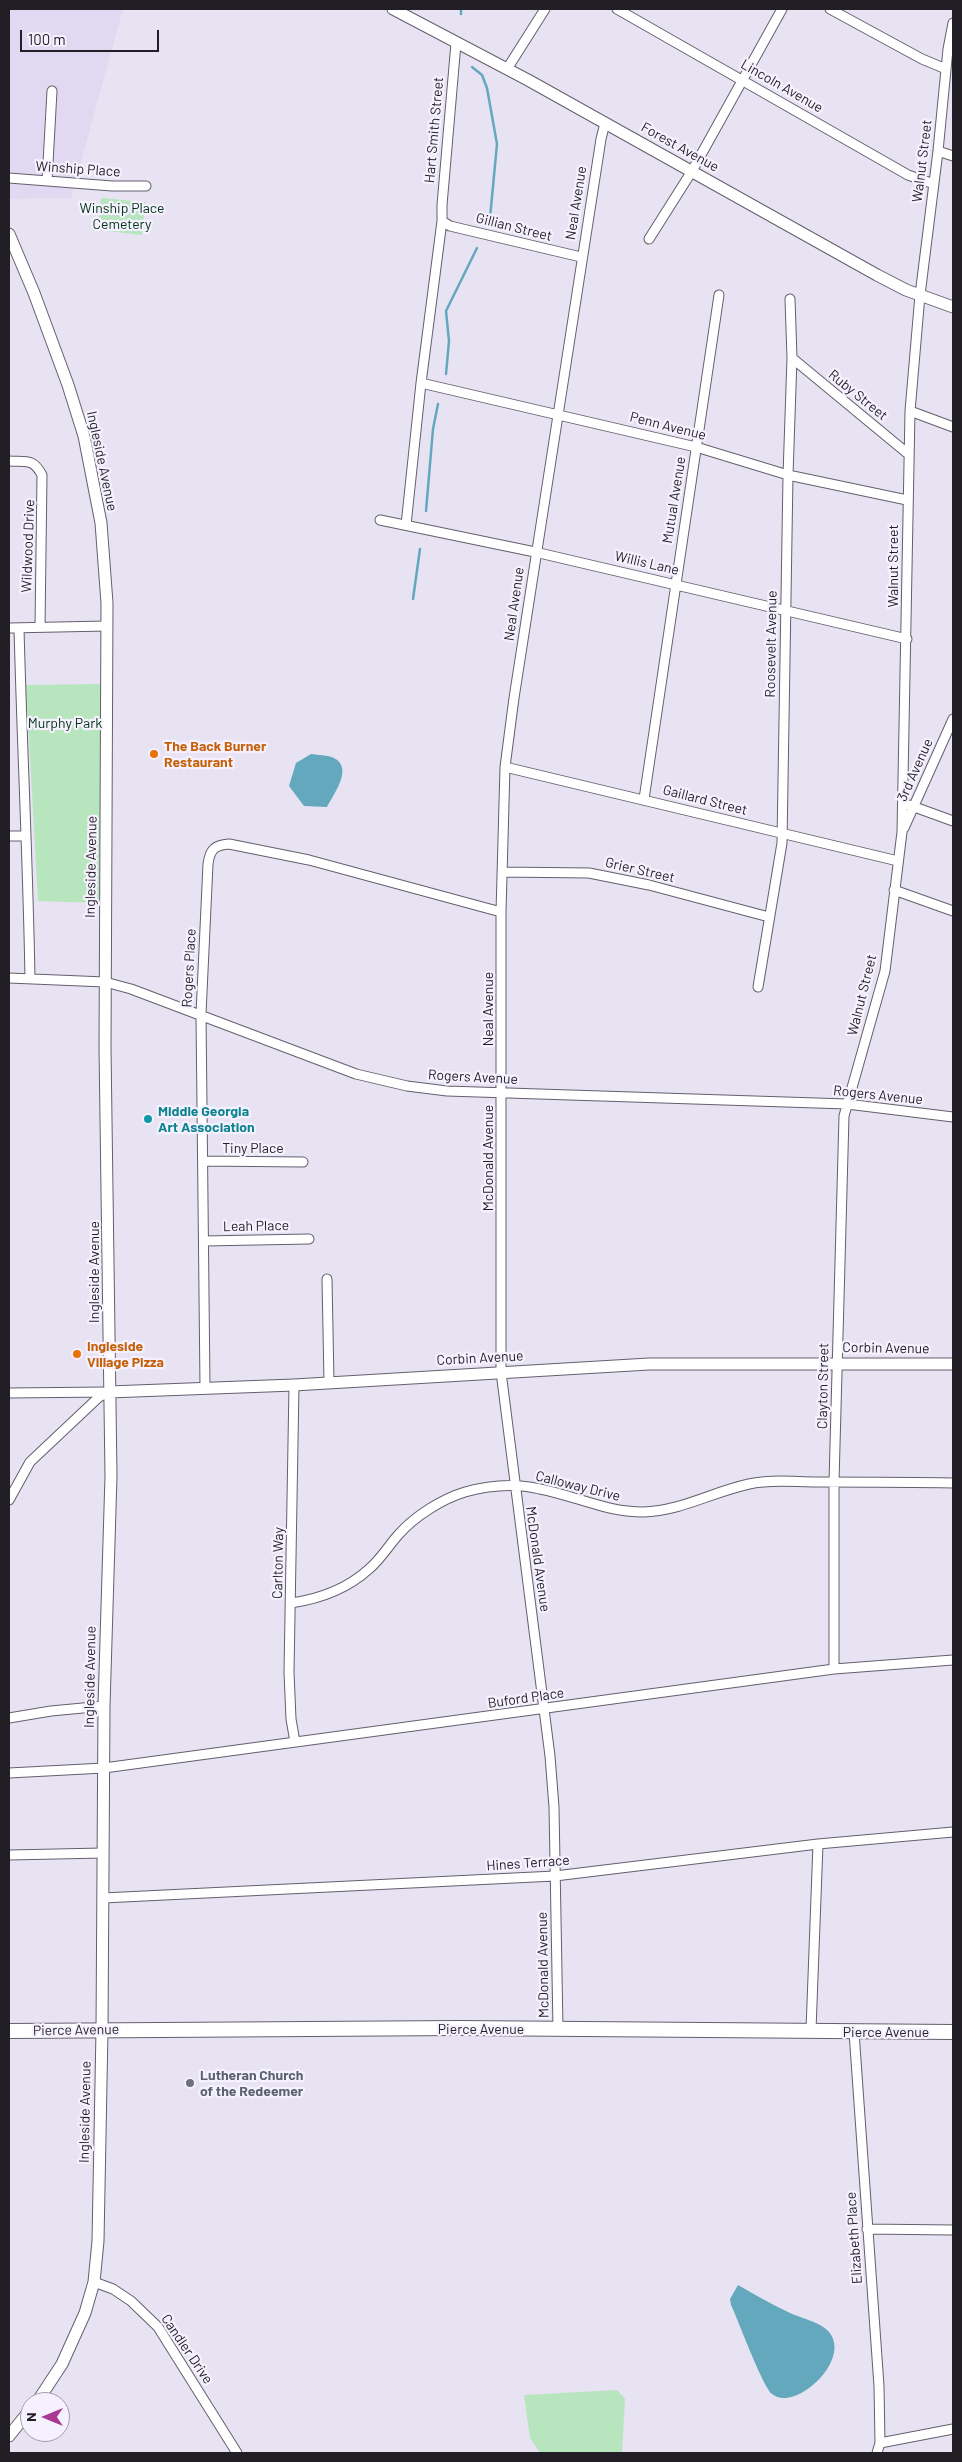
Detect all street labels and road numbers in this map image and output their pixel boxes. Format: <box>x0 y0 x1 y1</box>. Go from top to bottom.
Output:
street label: Lincoln Avenue <box>738 56 826 116</box>
street label: Hart Smith Street <box>421 76 447 184</box>
street label: Forest Avenue <box>638 119 722 175</box>
street label: Walnut Street <box>909 119 935 203</box>
street label: Winship Place <box>35 158 121 180</box>
street label: Neal Avenue <box>562 165 590 241</box>
street label: Gillian Street <box>474 209 554 245</box>
street label: Ruby Street <box>825 366 891 424</box>
street label: Penn Avenue <box>628 408 708 444</box>
street label: Ingleside Avenue <box>83 409 121 513</box>
street label: Mutual Avenue <box>659 455 689 545</box>
street label: Wildwood Drive <box>18 499 38 593</box>
street label: Walnut Street <box>885 524 901 608</box>
street label: Willis Lane <box>613 547 681 579</box>
street label: Neal Avenue <box>500 566 528 642</box>
street label: Roosevelt Avenue <box>762 590 780 698</box>
street label: 3rd Avenue <box>894 736 936 804</box>
street label: Gaillard Street <box>661 781 749 819</box>
street label: Ingleside Avenue <box>82 816 100 918</box>
street label: Grier Street <box>604 854 676 886</box>
street label: Rogers Place <box>179 928 199 1008</box>
street label: Walnut Street <box>844 953 880 1037</box>
street label: Neal Avenue <box>480 972 496 1046</box>
street label: Rogers Avenue <box>428 1066 518 1088</box>
street label: Rogers Avenue <box>832 1082 924 1108</box>
street label: McDonald Avenue <box>480 1105 496 1211</box>
street label: Tiny Place <box>222 1140 284 1156</box>
street label: Leah Place <box>223 1217 289 1235</box>
street label: Ingleside Avenue <box>86 1221 102 1323</box>
street label: Corbin Avenue <box>842 1339 930 1357</box>
street label: Clayton Street <box>814 1343 832 1429</box>
street label: Corbin Avenue <box>436 1347 524 1369</box>
street label: Calloway Drive <box>534 1467 622 1505</box>
street label: McDonald Avenue <box>522 1505 554 1613</box>
street label: Carlton Way <box>269 1527 287 1599</box>
street label: Ingleside Avenue <box>81 1626 99 1728</box>
street label: Buford Place <box>487 1684 565 1712</box>
street label: Hines Terrace <box>486 1852 570 1874</box>
street label: McDonald Avenue <box>534 1912 552 2018</box>
street label: Pierce Avenue <box>33 2021 119 2039</box>
street label: Pierce Avenue <box>438 2021 524 2037</box>
street label: Pierce Avenue <box>843 2024 929 2040</box>
street label: Ingleside Avenue <box>76 2061 94 2163</box>
street label: Elizabeth Place <box>842 2191 866 2285</box>
street label: Candler Drive <box>158 2311 216 2387</box>

